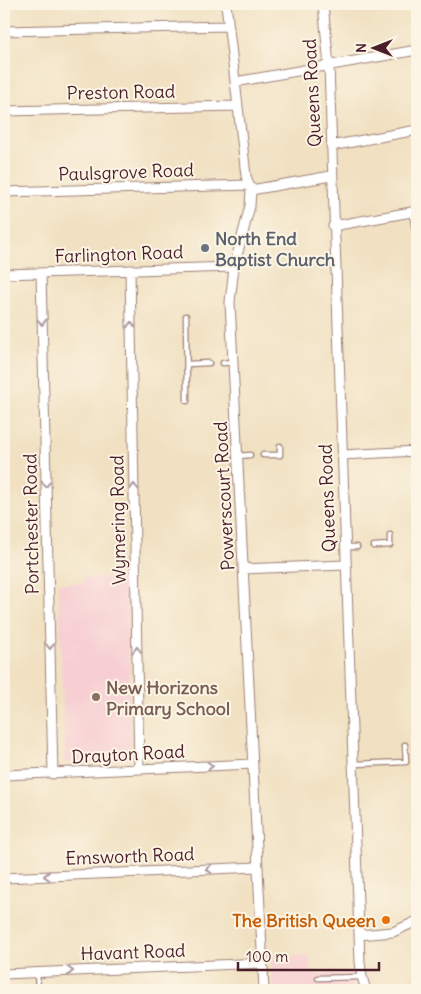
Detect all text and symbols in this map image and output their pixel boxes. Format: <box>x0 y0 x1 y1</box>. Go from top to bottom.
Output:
north arrow <box>348 22 398 72</box>
street label: Queens Road <box>298 38 326 148</box>
text: N <box>352 43 370 53</box>
street label: Preston Road <box>66 80 176 104</box>
street label: Paulsgrove Road <box>58 158 195 186</box>
place label: North End Baptist Church <box>215 227 336 271</box>
street label: Farlington Road <box>54 240 184 268</box>
marker: North End Baptist Church <box>199 242 211 254</box>
one-way arrow <box>37 318 47 326</box>
one-way arrow <box>125 321 136 329</box>
street label: Powerscourt Road <box>209 420 239 571</box>
street label: Queens Road <box>314 443 340 553</box>
street label: Portchester Road <box>18 453 44 595</box>
street label: Wymering Road <box>105 454 131 585</box>
one-way arrow <box>41 480 51 488</box>
one-way arrow <box>129 483 139 491</box>
one-way arrow <box>45 643 55 651</box>
one-way arrow <box>132 646 142 654</box>
place label: New Horizons Primary School <box>106 676 230 720</box>
marker: New Horizons Primary School <box>90 691 102 703</box>
street label: Drayton Road <box>71 740 186 768</box>
one-way arrow <box>206 761 214 771</box>
street label: Emsworth Road <box>65 842 195 870</box>
one-way arrow <box>205 864 213 875</box>
one-way arrow <box>43 871 50 881</box>
place label: The British Queen <box>232 909 377 932</box>
marker: The British Queen <box>380 914 392 926</box>
street label: Havant Road <box>80 939 186 965</box>
scale bar <box>238 939 380 971</box>
text: 100 m <box>246 947 288 966</box>
one-way arrow <box>66 966 74 976</box>

